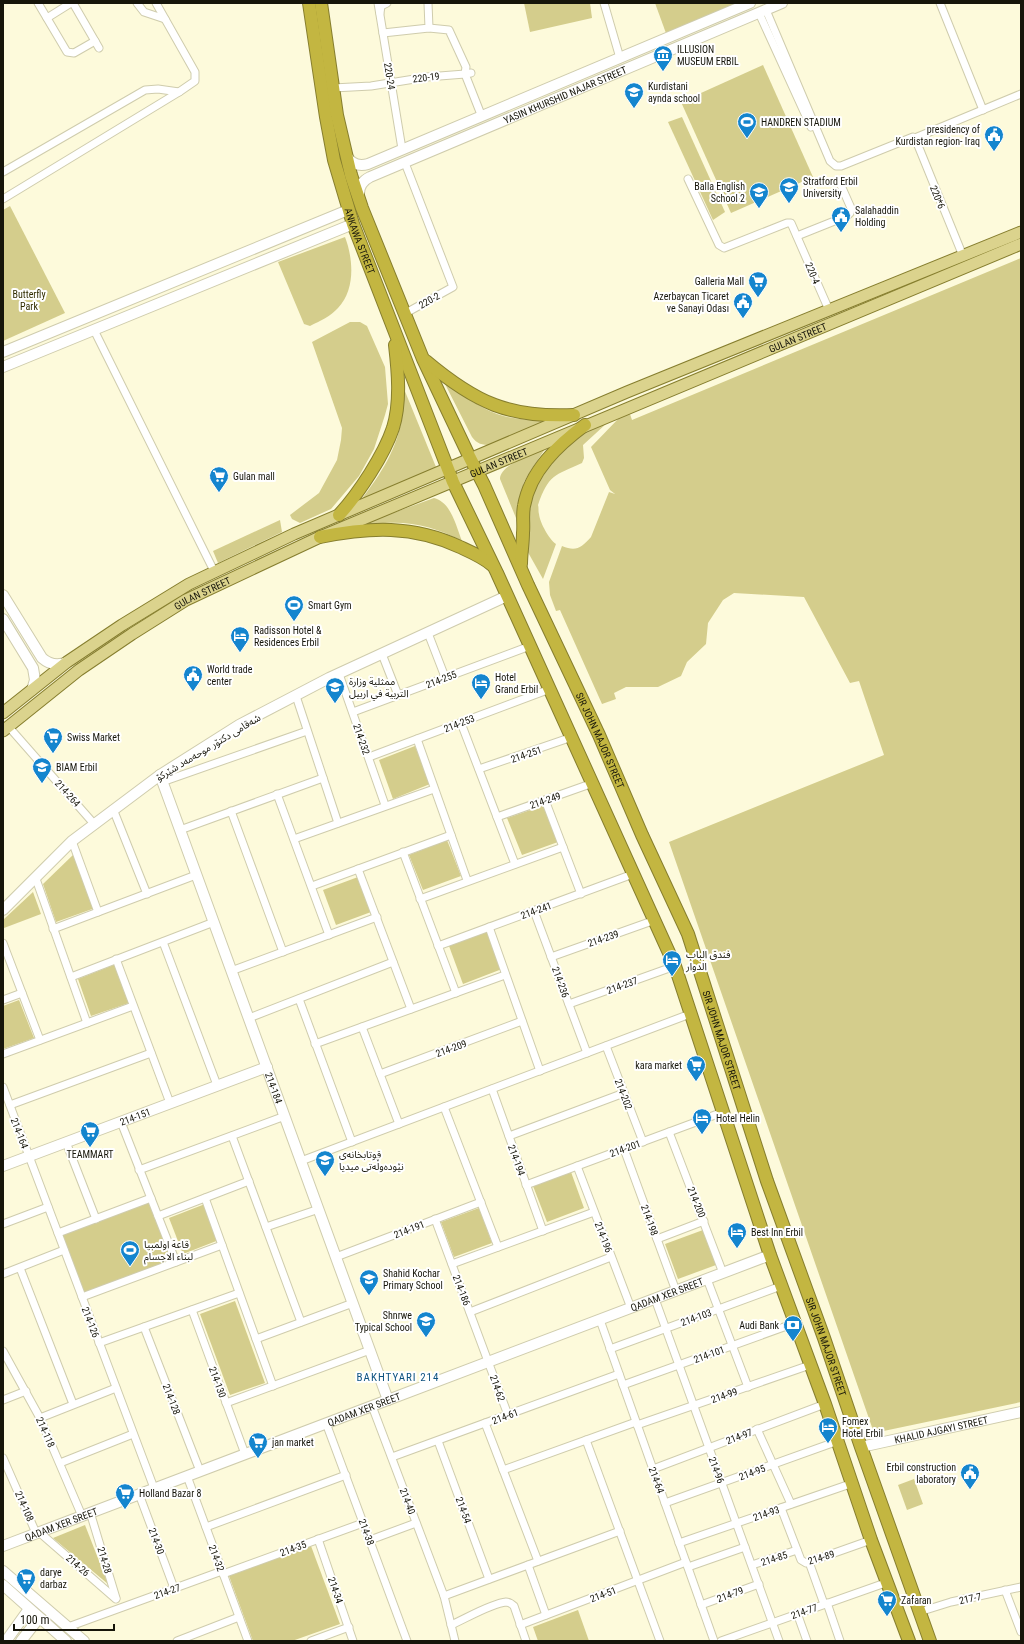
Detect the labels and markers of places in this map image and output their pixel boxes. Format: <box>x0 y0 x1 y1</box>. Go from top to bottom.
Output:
museum icon: ILLUSION MUSEUM ERBIL <box>652 44 674 72</box>
place label: ILLUSION MUSEUM ERBIL <box>677 44 739 67</box>
school or university icon: Kurdistani aynda school <box>623 81 645 109</box>
place label: Kurdistani aynda school <box>648 81 700 104</box>
sports icon: HANDREN STADIUM <box>736 111 758 139</box>
place label: HANDREN STADIUM <box>761 117 841 128</box>
place label: presidency of Kurdistan region- Iraq <box>896 124 981 147</box>
public building icon: presidency of Kurdistan region- Iraq <box>983 124 1005 152</box>
school or university icon: Stratford Erbil University <box>778 176 800 204</box>
place label: Stratford Erbil University <box>803 176 858 199</box>
place label: Balla English School 2 <box>694 181 745 204</box>
school or university icon: Balla English School 2 <box>748 181 770 209</box>
public building icon: Salahaddin Holding <box>830 205 852 233</box>
place label: Salahaddin Holding <box>855 205 899 228</box>
supermarket icon: Galleria Mall <box>747 270 769 298</box>
place label: Galleria Mall <box>695 276 744 287</box>
place label: Azerbaycan Ticaret ve Sanayi Odası <box>654 291 729 314</box>
public building icon: Azerbaycan Ticaret ve Sanayi Odası <box>732 291 754 319</box>
supermarket icon: Gulan mall <box>208 465 230 493</box>
place label: Gulan mall <box>233 471 275 482</box>
sports icon: Smart Gym <box>283 594 305 622</box>
place label: Smart Gym <box>308 600 352 611</box>
hotel icon: Radisson Hotel & Residences Erbil <box>229 625 251 653</box>
place label: Radisson Hotel & Residences Erbil <box>254 625 322 648</box>
public building icon: World trade center <box>182 664 204 692</box>
place label: World trade center <box>207 664 253 687</box>
hotel icon: Hotel Grand Erbil <box>470 672 492 700</box>
place label: Hotel Grand Erbil <box>495 672 538 695</box>
school or university icon: ممثلية وزارة التربية في اربيل <box>324 676 346 704</box>
place label: ممثلية وزارة التربية في اربيل <box>349 676 409 701</box>
supermarket icon: Swiss Market <box>42 726 64 754</box>
place label: Swiss Market <box>67 732 120 743</box>
school or university icon: BIAM Erbil <box>31 756 53 784</box>
place label: BIAM Erbil <box>56 762 97 773</box>
hotel icon: فندق الباب الدوار <box>661 949 683 977</box>
place label: فندق الباب الدوار <box>685 949 731 973</box>
supermarket icon: kara market <box>685 1054 707 1082</box>
place label: kara market <box>635 1060 682 1071</box>
hotel icon: Hotel Helin <box>691 1107 713 1135</box>
place label: Hotel Helin <box>716 1113 760 1124</box>
supermarket icon: TEAMMART <box>79 1120 101 1148</box>
place label: TEAMMART <box>66 1149 114 1160</box>
school or university icon: قوتابخانەی نێودەوڵەتی میدیا <box>314 1149 336 1177</box>
place label: قوتابخانەی نێودەوڵەتی میدیا <box>339 1149 404 1173</box>
hotel icon: Best Inn Erbil <box>726 1221 748 1249</box>
place label: Best Inn Erbil <box>751 1227 803 1238</box>
sports icon: قاعة اولمبيا لبناء الاجسام <box>119 1239 141 1267</box>
place label: قاعة اولمبيا لبناء الاجسام <box>144 1239 194 1265</box>
school or university icon: Shahid Kochar Primary School <box>358 1268 380 1296</box>
place label: Shahid Kochar Primary School <box>383 1268 443 1291</box>
place label: Shnrwe Typical School <box>355 1310 412 1333</box>
school or university icon: Shnrwe Typical School <box>415 1310 437 1338</box>
bank icon: Audi Bank <box>782 1314 804 1342</box>
place label: Audi Bank <box>739 1320 779 1331</box>
hotel icon: Fomex Hotel Erbil <box>817 1416 839 1444</box>
place label: Fomex Hotel Erbil <box>842 1416 883 1439</box>
supermarket icon: jan market <box>247 1431 269 1459</box>
place label: jan market <box>271 1437 314 1448</box>
place label: Erbil construction laboratory <box>887 1462 956 1485</box>
public building icon: Erbil construction laboratory <box>959 1462 981 1490</box>
supermarket icon: Holland Bazar 8 <box>114 1482 136 1510</box>
place label: Holland Bazar 8 <box>139 1488 201 1499</box>
supermarket icon: darye darbaz <box>15 1567 37 1595</box>
place label: darye darbaz <box>40 1567 67 1590</box>
supermarket icon: Zafaran <box>876 1589 898 1617</box>
place label: Zafaran <box>901 1595 932 1606</box>

